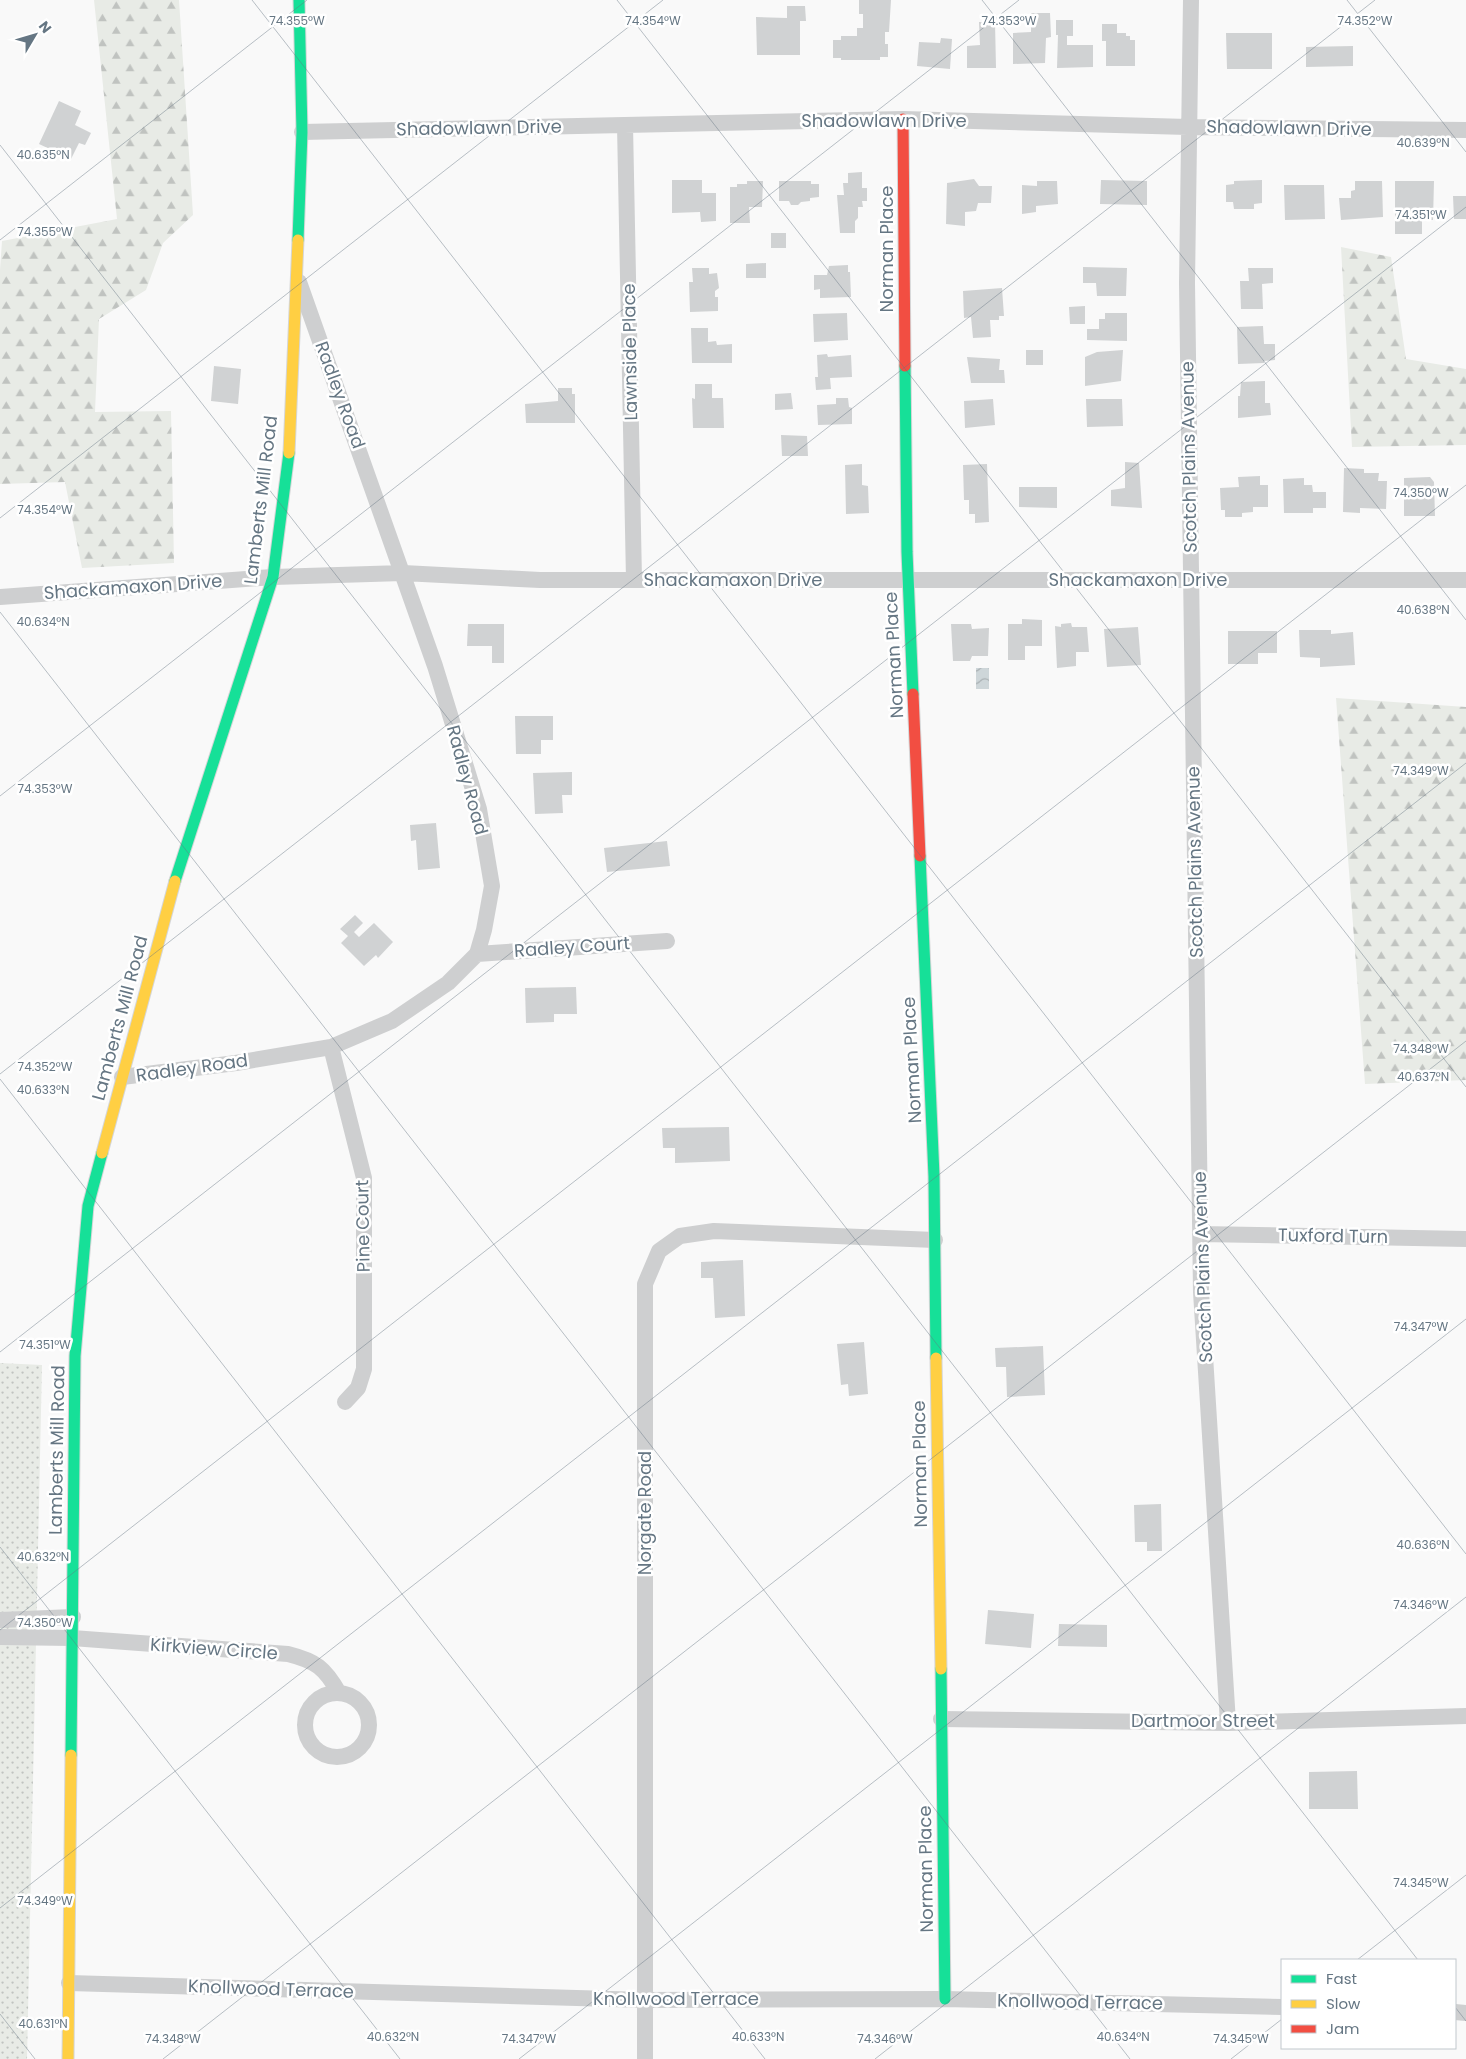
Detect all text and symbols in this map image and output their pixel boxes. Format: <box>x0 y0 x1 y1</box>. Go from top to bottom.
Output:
north arrow <box>10 10 60 60</box>
text: 74.355°W <box>269 12 325 29</box>
text: 74.354°W <box>625 12 681 29</box>
text: 74.353°W <box>982 12 1037 29</box>
text: 74.352°W <box>1338 12 1393 29</box>
text: N <box>34 17 56 37</box>
street label: Shadowlawn Drive <box>801 108 967 133</box>
street label: Shadowlawn Drive <box>396 114 562 141</box>
street label: Shadowlawn Drive <box>1206 114 1372 141</box>
text: 40.639°N <box>1396 134 1450 151</box>
text: 40.635°N <box>16 146 70 163</box>
street label: Norman Place <box>874 185 899 313</box>
text: 74.351°W <box>1395 206 1447 223</box>
text: 74.355°W <box>17 223 73 240</box>
street label: Lawnside Place <box>616 283 643 421</box>
street label: Radley Road <box>309 338 371 452</box>
street label: Scotch Plains Avenue <box>1174 361 1203 553</box>
street label: Lamberts Mill Road <box>238 414 283 586</box>
text: 74.350°W <box>1393 484 1449 501</box>
text: 74.354°W <box>17 501 73 518</box>
street label: Shackamaxon Drive <box>644 567 822 592</box>
street label: Shackamaxon Drive <box>1049 567 1227 592</box>
street label: Shackamaxon Drive <box>43 568 223 605</box>
street label: Norman Place <box>878 591 909 719</box>
text: 40.638°N <box>1396 601 1450 618</box>
text: 40.634°N <box>16 613 70 630</box>
street label: Radley Road <box>441 722 494 837</box>
text: 74.349°W <box>1393 762 1449 779</box>
street label: Scotch Plains Avenue <box>1180 766 1209 958</box>
text: 74.353°W <box>18 780 73 797</box>
street label: Radley Court <box>513 930 631 963</box>
street label: Lamberts Mill Road <box>85 933 154 1103</box>
street label: Norman Place <box>896 996 927 1124</box>
text: 74.348°W <box>1393 1040 1449 1057</box>
street label: Radley Road <box>134 1047 249 1088</box>
text: 74.352°W <box>18 1058 73 1075</box>
text: 40.637°N <box>1397 1068 1449 1085</box>
text: 40.633°N <box>17 1081 69 1098</box>
street label: Scotch Plains Avenue <box>1187 1171 1218 1363</box>
street label: Pine Court <box>349 1180 376 1272</box>
street label: Tuxford Turn <box>1278 1222 1388 1249</box>
text: 74.347°W <box>1394 1318 1448 1335</box>
text: 74.351°W <box>19 1336 71 1353</box>
street label: Lamberts Mill Road <box>43 1365 70 1535</box>
street label: Norman Place <box>906 1400 933 1528</box>
street label: Norgate Road <box>632 1451 657 1575</box>
text: 40.636°N <box>1396 1536 1450 1553</box>
text: 40.632°N <box>17 1548 69 1565</box>
text: 74.346°W <box>1393 1596 1449 1613</box>
text: 74.350°W <box>17 1614 73 1631</box>
street label: Kirkview Circle <box>149 1632 279 1665</box>
street label: Dartmoor Street <box>1131 1708 1275 1733</box>
street label: Norman Place <box>912 1805 939 1933</box>
text: 74.345°W <box>1393 1874 1449 1891</box>
text: 74.349°W <box>17 1892 73 1909</box>
legend <box>1281 1959 1456 2049</box>
text: Fast <box>1326 1968 1357 1989</box>
street label: Knollwood Terrace <box>188 1973 354 2004</box>
street label: Knollwood Terrace <box>593 1986 759 2011</box>
street label: Knollwood Terrace <box>997 1988 1163 2015</box>
text: Slow <box>1326 1993 1361 2014</box>
text: 40.631°N <box>18 2015 68 2032</box>
text: Jam <box>1326 2018 1360 2039</box>
text: 40.632°N <box>367 2028 419 2045</box>
text: 40.633°N <box>732 2028 784 2045</box>
text: 40.634°N <box>1096 2028 1150 2045</box>
text: 74.348°W <box>145 2030 201 2047</box>
text: 74.347°W <box>502 2030 556 2047</box>
text: 74.346°W <box>857 2030 913 2047</box>
text: 74.345°W <box>1213 2030 1269 2047</box>

